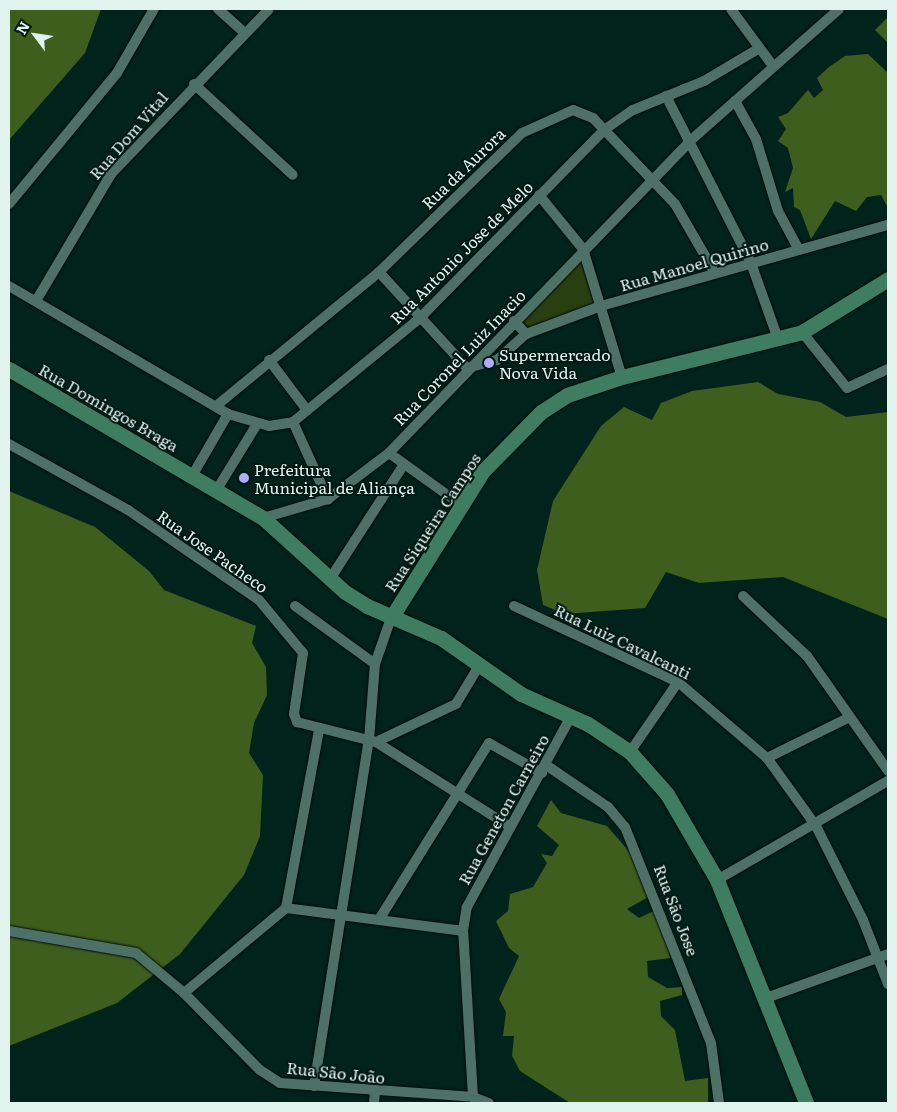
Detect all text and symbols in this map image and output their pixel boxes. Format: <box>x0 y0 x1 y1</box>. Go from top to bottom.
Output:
north arrow <box>10 10 60 60</box>
text: N <box>11 17 34 37</box>
street label: Rua Dom Vital <box>85 87 171 183</box>
street label: Rua da Aurora <box>417 123 509 213</box>
street label: Rua Antonio Jose de Melo <box>386 177 536 327</box>
street label: Rua Manoel Quirino <box>617 234 771 294</box>
street label: Rua Coronel Luiz Inacio <box>389 285 529 429</box>
place label: Supermercado Nova Vida <box>499 344 611 382</box>
marker: Supermercado Nova Vida <box>483 357 495 369</box>
street label: Rua Domingos Braga <box>36 359 182 455</box>
street label: Rua Siqueira Campos <box>380 449 484 595</box>
place label: Prefeitura Municipal de Aliança <box>254 459 415 497</box>
marker: Prefeitura Municipal de Aliança <box>238 472 250 484</box>
street label: Rua Jose Pacheco <box>154 506 272 596</box>
street label: Rua Luiz Cavalcanti <box>552 600 694 682</box>
street label: Rua Geneton Carneiro <box>454 730 552 888</box>
street label: Rua São Jose <box>651 862 703 958</box>
street label: Rua São João <box>286 1057 386 1087</box>

